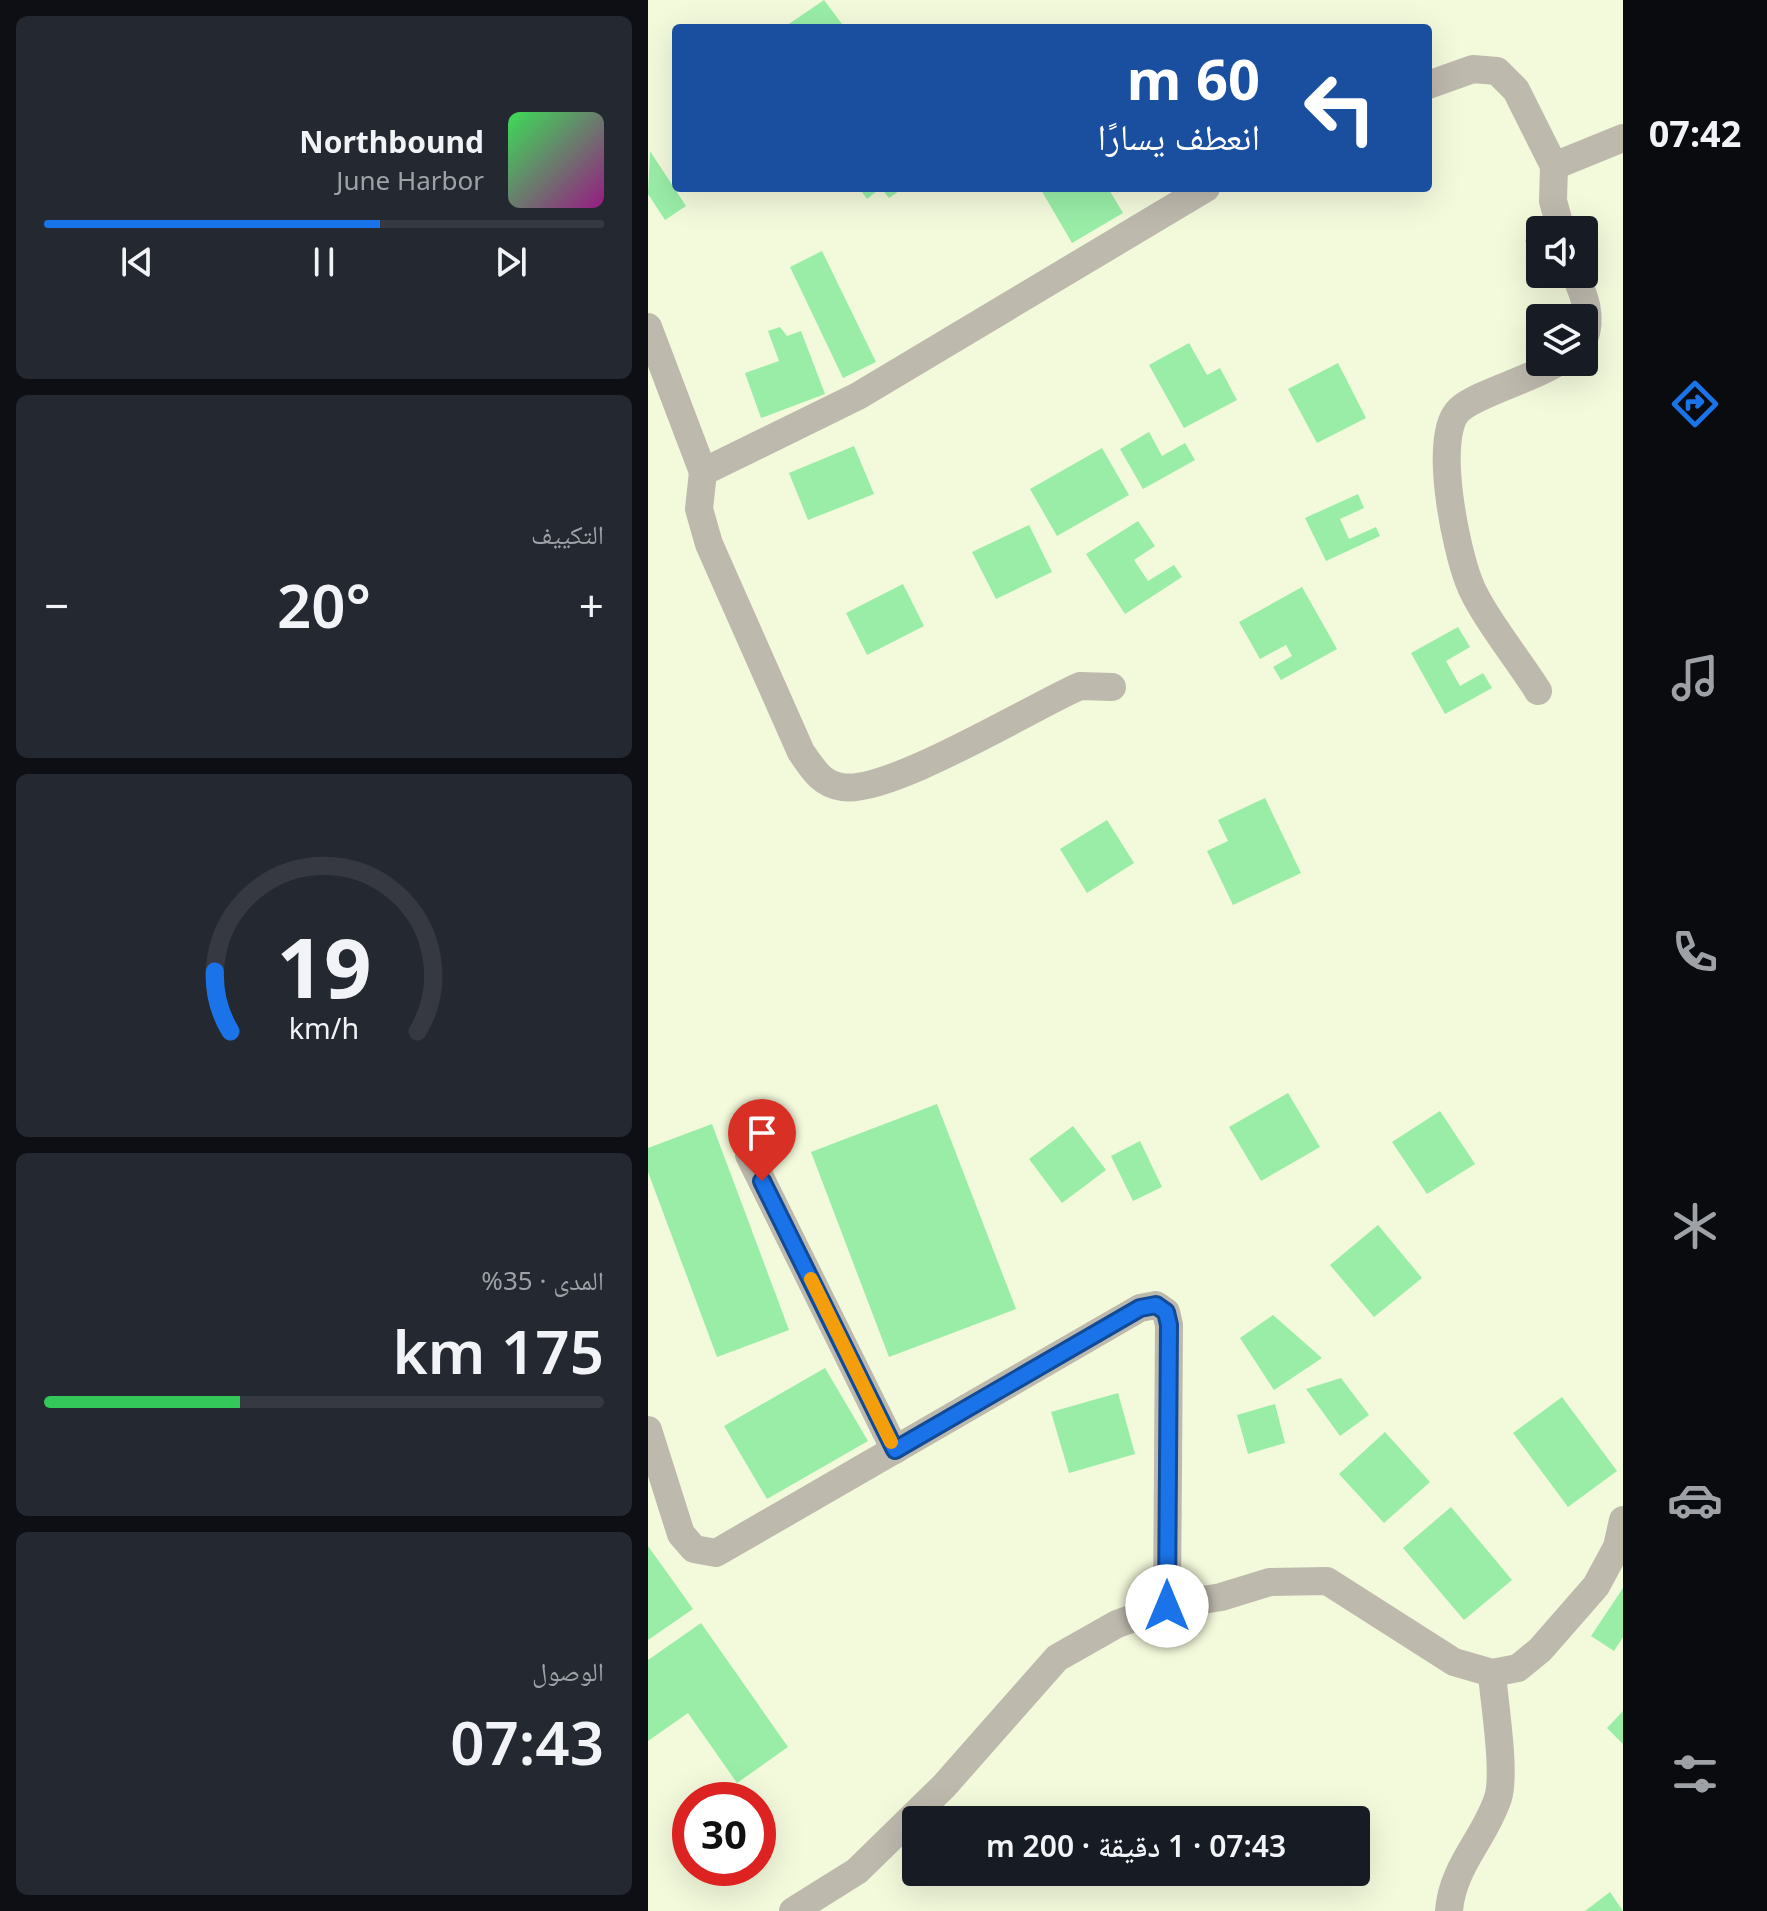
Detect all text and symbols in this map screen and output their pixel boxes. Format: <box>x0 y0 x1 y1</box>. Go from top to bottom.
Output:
text: 60 m <box>1127 40 1260 116</box>
icon: left <box>1288 56 1392 160</box>
text: 07:42 <box>1649 109 1741 158</box>
text: انعطف يسارًا <box>1097 112 1260 161</box>
text: Northbound <box>299 121 484 162</box>
text: June Harbor <box>336 162 484 198</box>
map controls <box>1526 216 1598 376</box>
button: sound <box>1526 216 1598 288</box>
icon: previous <box>115 240 159 284</box>
icon: pause <box>302 240 346 284</box>
icon: next <box>489 240 533 284</box>
button: layers <box>1526 304 1598 376</box>
icon: directions <box>1667 376 1723 432</box>
text: التكييف <box>531 516 604 552</box>
text: 20° <box>277 564 371 646</box>
text: − <box>44 575 69 635</box>
text: + <box>579 575 604 635</box>
icon: music <box>1667 650 1723 706</box>
text: 19 <box>276 908 372 1021</box>
icon: phone <box>1667 924 1723 980</box>
text: km/h <box>289 1008 359 1047</box>
pin <box>728 1099 796 1181</box>
icon: arrive <box>740 1111 784 1155</box>
icon: climate <box>1667 1198 1723 1254</box>
text: المدى · 35% <box>481 1262 604 1298</box>
text: 175 km <box>393 1310 604 1392</box>
icon: car <box>1667 1472 1723 1528</box>
position arrow <box>1125 1564 1209 1648</box>
text: الوصول <box>532 1653 604 1689</box>
text: 07:43 <box>450 1701 604 1783</box>
icon: filters <box>1667 1746 1723 1802</box>
speed limit sign: 30 <box>672 1782 776 1886</box>
text: 07:43 · 1 دقيقة · 200 m <box>986 1825 1286 1866</box>

